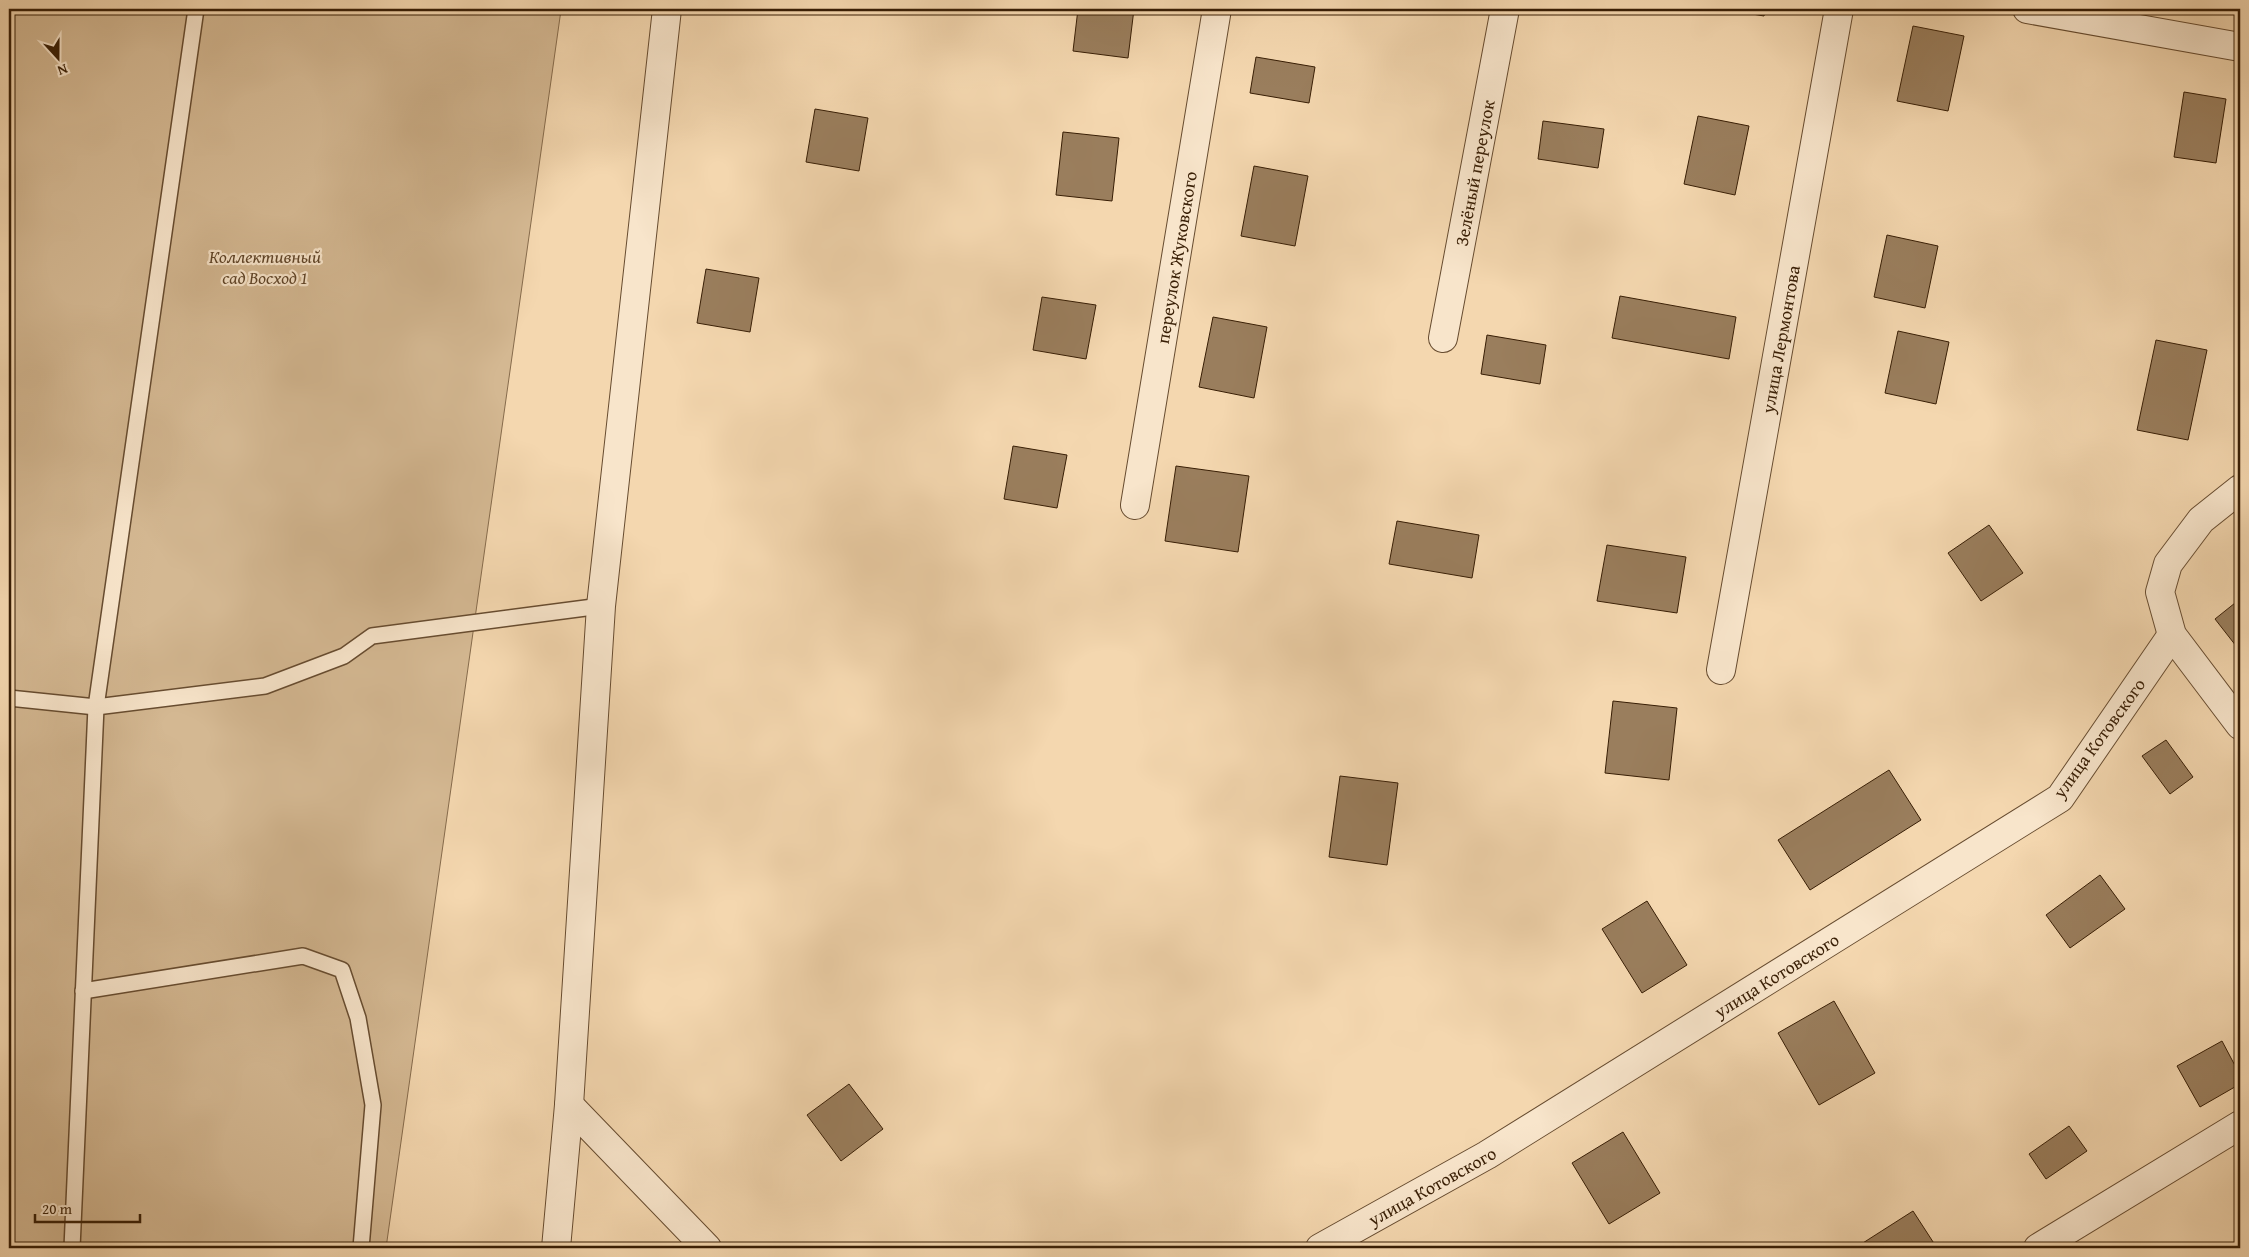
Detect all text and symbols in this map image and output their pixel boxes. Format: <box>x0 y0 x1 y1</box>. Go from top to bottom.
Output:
north arrow <box>32 32 82 82</box>
text: N <box>54 59 71 81</box>
street label: Зелёный переулок <box>1447 97 1501 248</box>
street label: переулок Жуковского <box>1148 169 1203 346</box>
park label: Коллективный сад Восход 1 <box>209 243 321 291</box>
street label: улица Лермонтова <box>1753 263 1807 416</box>
street label: улица Котовского <box>2046 672 2152 805</box>
street label: улица Котовского <box>1708 926 1844 1025</box>
street label: улица Котовского <box>1362 1139 1501 1233</box>
scale bar <box>35 1192 140 1224</box>
text: 20 m <box>42 1198 73 1219</box>

